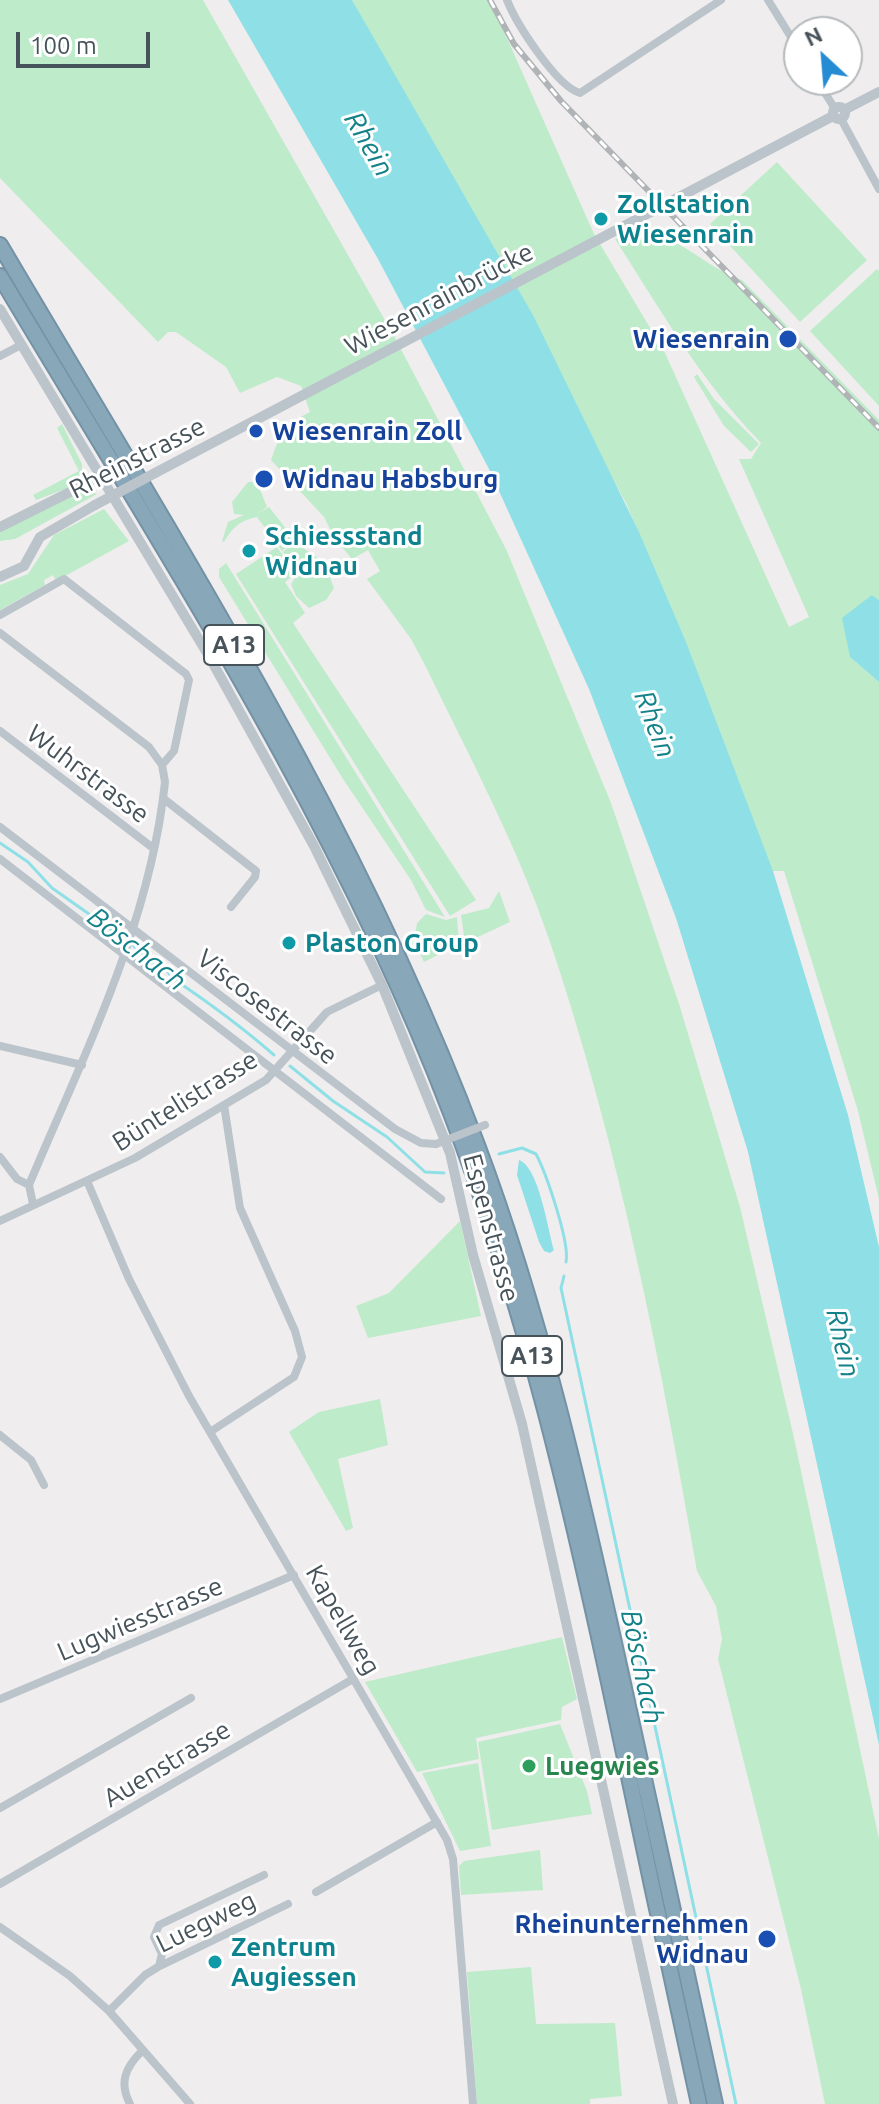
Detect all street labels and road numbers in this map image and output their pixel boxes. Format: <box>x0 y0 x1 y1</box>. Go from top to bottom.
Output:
street label: Wiesenrainbrücke <box>339 236 539 362</box>
street label: Rheinstrasse <box>64 410 210 506</box>
road number: A13 <box>204 625 264 665</box>
street label: Wuhrstrasse <box>21 718 155 830</box>
street label: Viscosestrasse <box>191 943 343 1071</box>
street label: Büntelistrasse <box>107 1044 263 1158</box>
street label: Espenstrasse <box>456 1151 526 1305</box>
road number: A13 <box>502 1336 562 1376</box>
street label: Kapellweg <box>299 1559 387 1681</box>
street label: Lugwiesstrasse <box>53 1570 227 1668</box>
street label: Auenstrasse <box>98 1714 236 1814</box>
street label: Luegweg <box>151 1885 261 1959</box>

